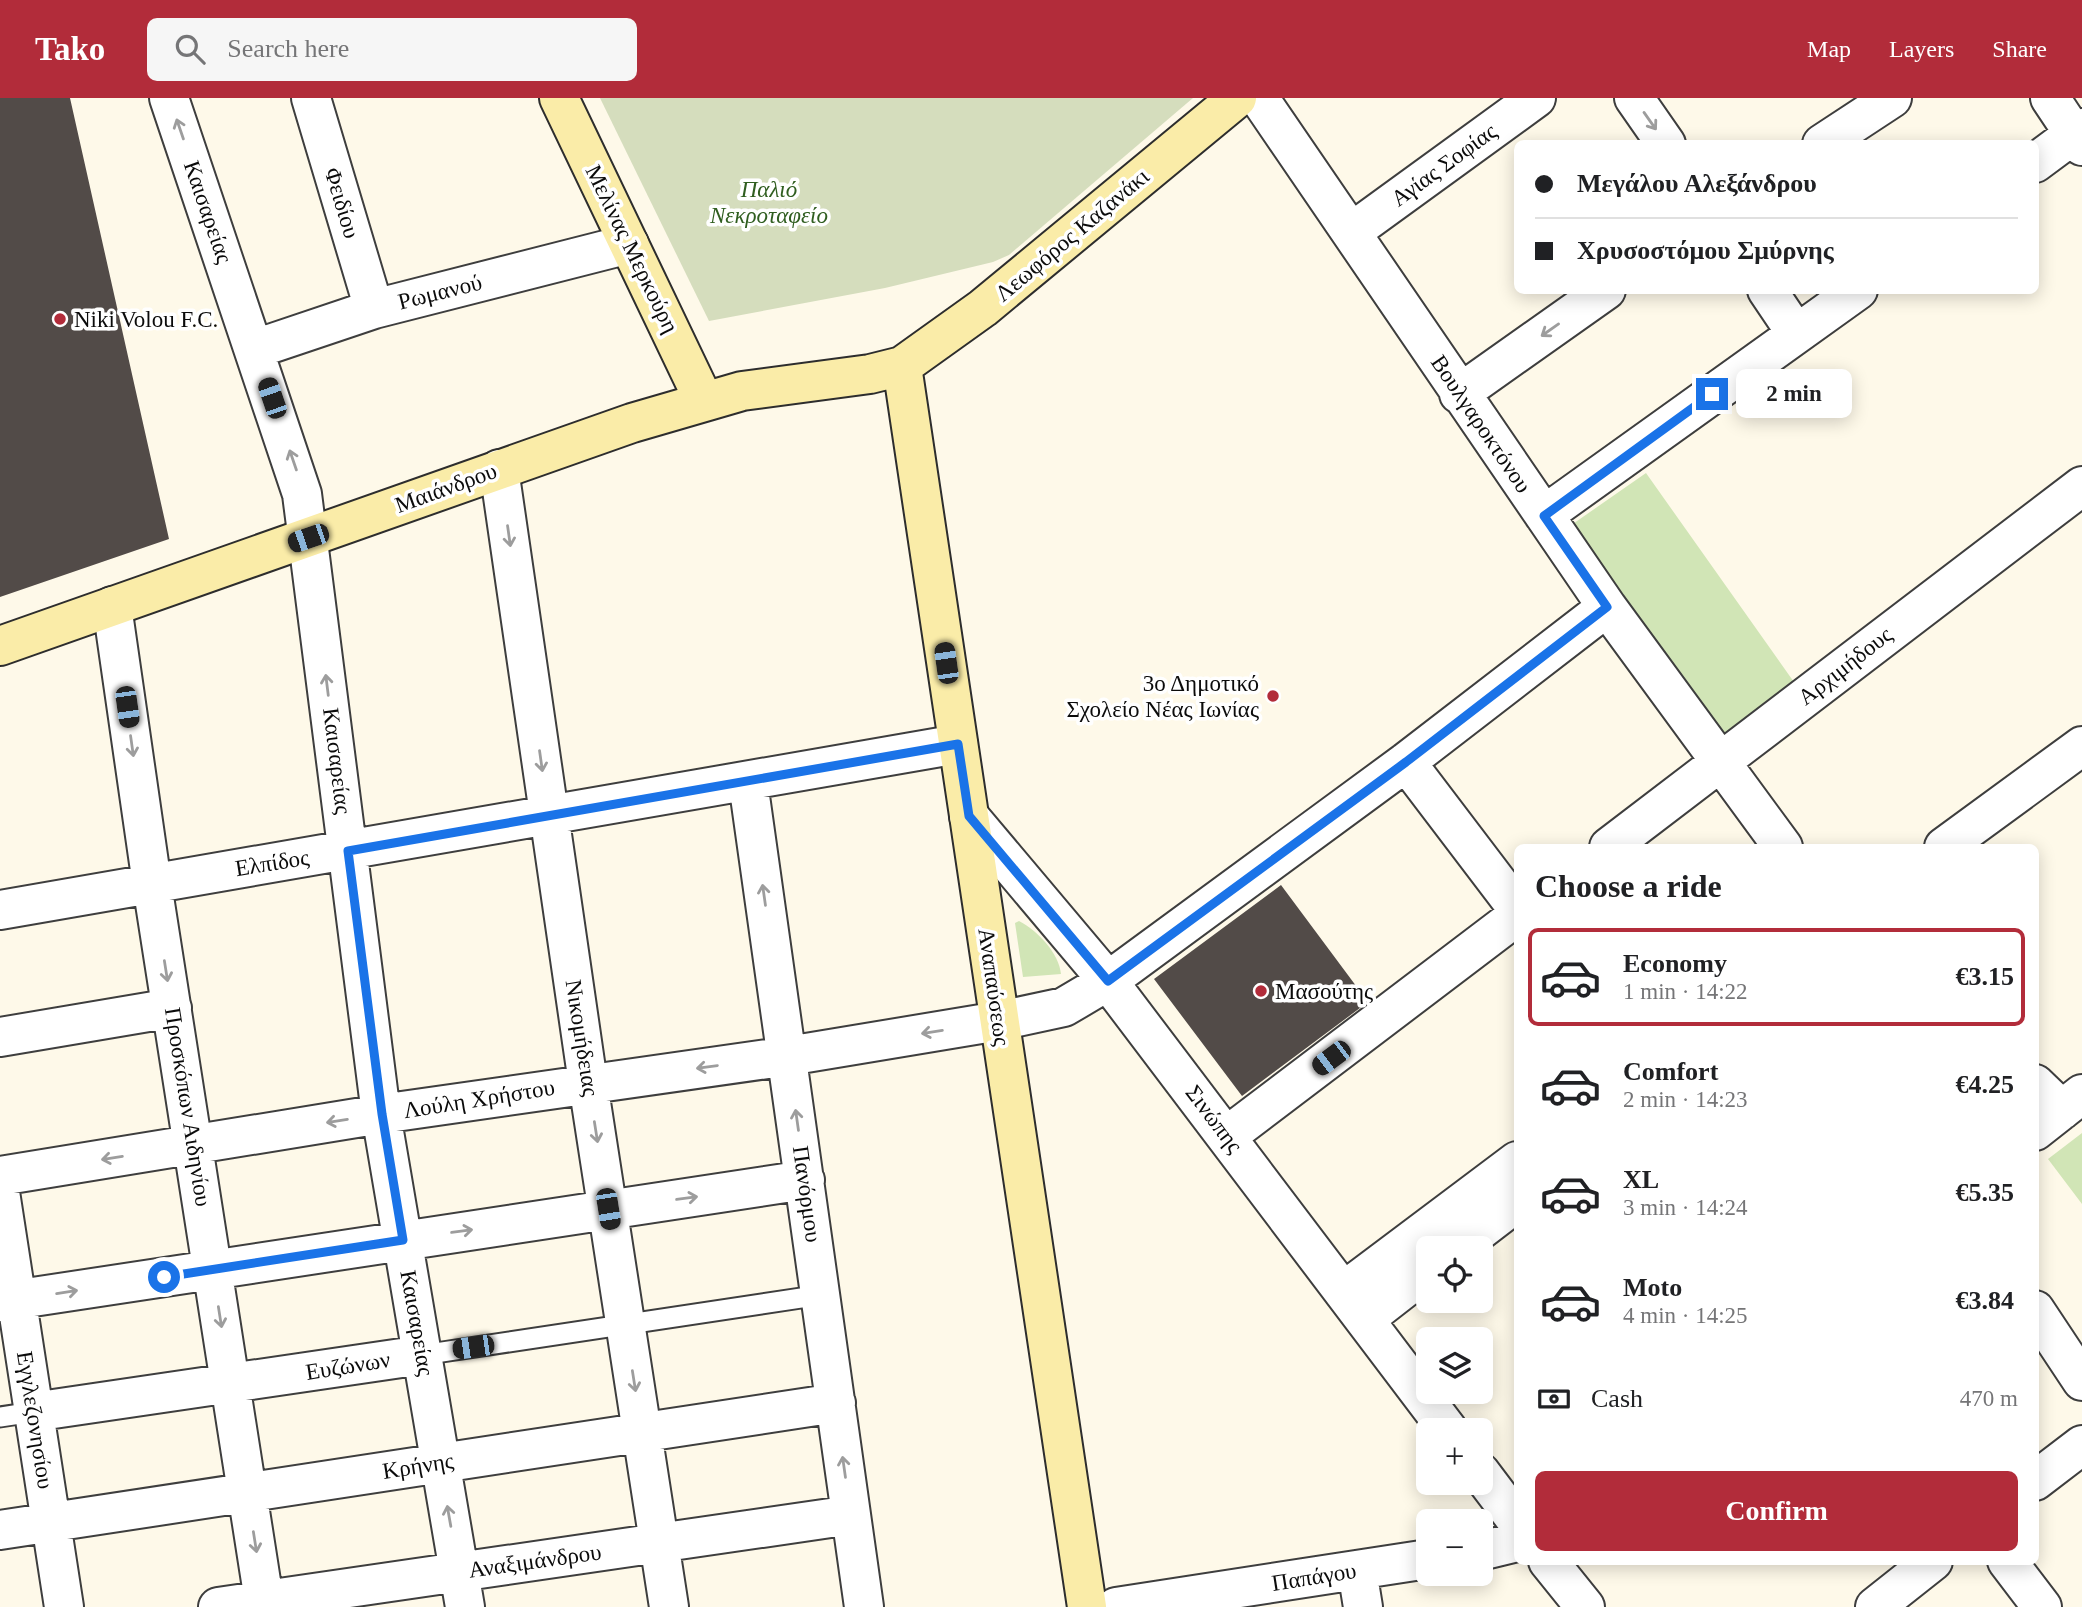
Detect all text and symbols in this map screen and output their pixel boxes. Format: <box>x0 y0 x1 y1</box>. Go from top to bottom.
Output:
search box <box>147 18 637 81</box>
icon: search <box>171 30 209 68</box>
text: Tako <box>35 31 105 67</box>
text: Search here <box>227 34 349 63</box>
text: Map <box>1807 36 1851 62</box>
text: Layers <box>1889 36 1954 62</box>
text: Share <box>1992 36 2047 62</box>
one-way arrow <box>1643 111 1657 130</box>
one-way arrow <box>173 118 186 140</box>
street label: Αγίας Σοφίας <box>1387 119 1501 211</box>
street label: Καισαρείας <box>179 157 237 267</box>
street label: Μελίνας Μερκούρη <box>580 161 684 337</box>
street label: Λεωφόρος Καζανάκι <box>990 163 1155 307</box>
street label: Φειδίου <box>319 165 365 241</box>
text: Μεγάλου Αλεξάνδρου <box>1577 169 1817 198</box>
park label: Παλιό Νεκροταφείο <box>709 177 828 228</box>
text: Χρυσοστόμου Σμύρνης <box>1577 236 1834 265</box>
street label: Ρωμανού <box>395 270 485 314</box>
place label: Niki Volou F.C. <box>74 307 218 332</box>
marker: Niki Volou F.C. <box>52 311 68 327</box>
one-way arrow <box>1541 323 1560 337</box>
street label: Βουλγαροκτόνου <box>1426 351 1536 497</box>
callout: 2 min <box>1736 370 1852 418</box>
car <box>256 375 289 421</box>
route end <box>1696 378 1728 410</box>
text: 2 min <box>1766 381 1822 406</box>
one-way arrow <box>286 449 299 471</box>
street label: Μαιάνδρου <box>392 458 500 518</box>
car <box>285 521 332 555</box>
one-way arrow <box>502 524 515 547</box>
street label: Αρχιμήδους <box>1793 622 1897 710</box>
car <box>933 641 960 685</box>
place label: 3ο Δημοτικό Σχολείο Νέας Ιωνίας <box>1066 671 1259 722</box>
one-way arrow <box>320 674 333 697</box>
car <box>114 685 141 729</box>
marker: 3ο Δημοτικό Σχολείο Νέας Ιωνίας <box>1265 688 1281 704</box>
street label: Καισαρείας <box>318 706 356 816</box>
one-way arrow <box>126 735 139 757</box>
one-way arrow <box>534 750 547 772</box>
street label: Ελπίδος <box>233 845 311 881</box>
text: Choose a ride <box>1535 868 1722 904</box>
one-way arrow <box>758 884 771 907</box>
street label: Αναπαύσεως <box>973 926 1015 1048</box>
icon: car <box>1539 946 1602 1009</box>
text: Economy <box>1623 949 1727 978</box>
one-way arrow <box>160 960 173 982</box>
text: €3.15 <box>1956 962 2014 991</box>
street label: Νικομήδειας <box>560 978 604 1098</box>
place label: Μασούτης <box>1275 979 1373 1004</box>
text: 1 min · 14:22 <box>1623 979 1748 1004</box>
marker: Μασούτης <box>1253 983 1269 999</box>
street label: Προσκόπων Αιδηνίου <box>160 1006 216 1208</box>
one-way arrow <box>921 1026 944 1039</box>
car <box>1308 1037 1355 1079</box>
icon: car <box>1539 1054 1602 1117</box>
text: Comfort <box>1623 1057 1718 1086</box>
one-way arrow <box>696 1061 719 1074</box>
text: €4.25 <box>1956 1070 2014 1099</box>
street label: Λούλη Χρήστου <box>402 1075 556 1123</box>
street label: Σινώπης <box>1181 1080 1247 1158</box>
text: 2 min · 14:23 <box>1623 1087 1748 1112</box>
one-way arrow <box>790 1109 803 1132</box>
one-way arrow <box>326 1115 349 1128</box>
one-way arrow <box>590 1120 603 1143</box>
street label: Πανόρμου <box>788 1144 826 1244</box>
one-way arrow <box>101 1152 124 1165</box>
icon: car <box>1539 1162 1602 1225</box>
text: XL <box>1623 1165 1659 1194</box>
text: €5.35 <box>1956 1178 2014 1207</box>
car <box>595 1187 622 1231</box>
one-way arrow <box>675 1191 698 1204</box>
text: 3 min · 14:24 <box>1623 1195 1748 1220</box>
one-way arrow <box>450 1224 473 1237</box>
map controls <box>1416 1236 1493 1586</box>
button: locate <box>1416 1236 1493 1313</box>
route start <box>148 1261 180 1293</box>
street label: Καισαρείας <box>395 1268 439 1378</box>
icon: car <box>1539 1270 1602 1333</box>
text: Moto <box>1623 1273 1682 1302</box>
one-way arrow <box>56 1285 78 1298</box>
text: €3.84 <box>1956 1286 2014 1315</box>
text: 4 min · 14:25 <box>1623 1303 1748 1328</box>
one-way arrow <box>214 1305 227 1328</box>
button: layers <box>1416 1327 1493 1404</box>
car <box>451 1334 496 1360</box>
street label: Ευζώνων <box>304 1347 392 1385</box>
street label: Εγγλεζονησίου <box>12 1349 58 1491</box>
one-way arrow <box>628 1369 641 1392</box>
icon: cash <box>1535 1380 1573 1418</box>
text: Cash <box>1591 1384 1643 1413</box>
text: 470 m <box>1960 1386 2018 1411</box>
button: + <box>1416 1418 1493 1495</box>
street label: Κρήνης <box>381 1448 455 1484</box>
one-way arrow <box>838 1456 851 1478</box>
button: Confirm <box>1535 1471 2018 1551</box>
one-way arrow <box>442 1505 455 1527</box>
button: − <box>1416 1509 1493 1586</box>
one-way arrow <box>249 1530 262 1553</box>
street label: Αναξιμάνδρου <box>467 1539 603 1583</box>
street label: Παπάγου <box>1270 1558 1358 1596</box>

